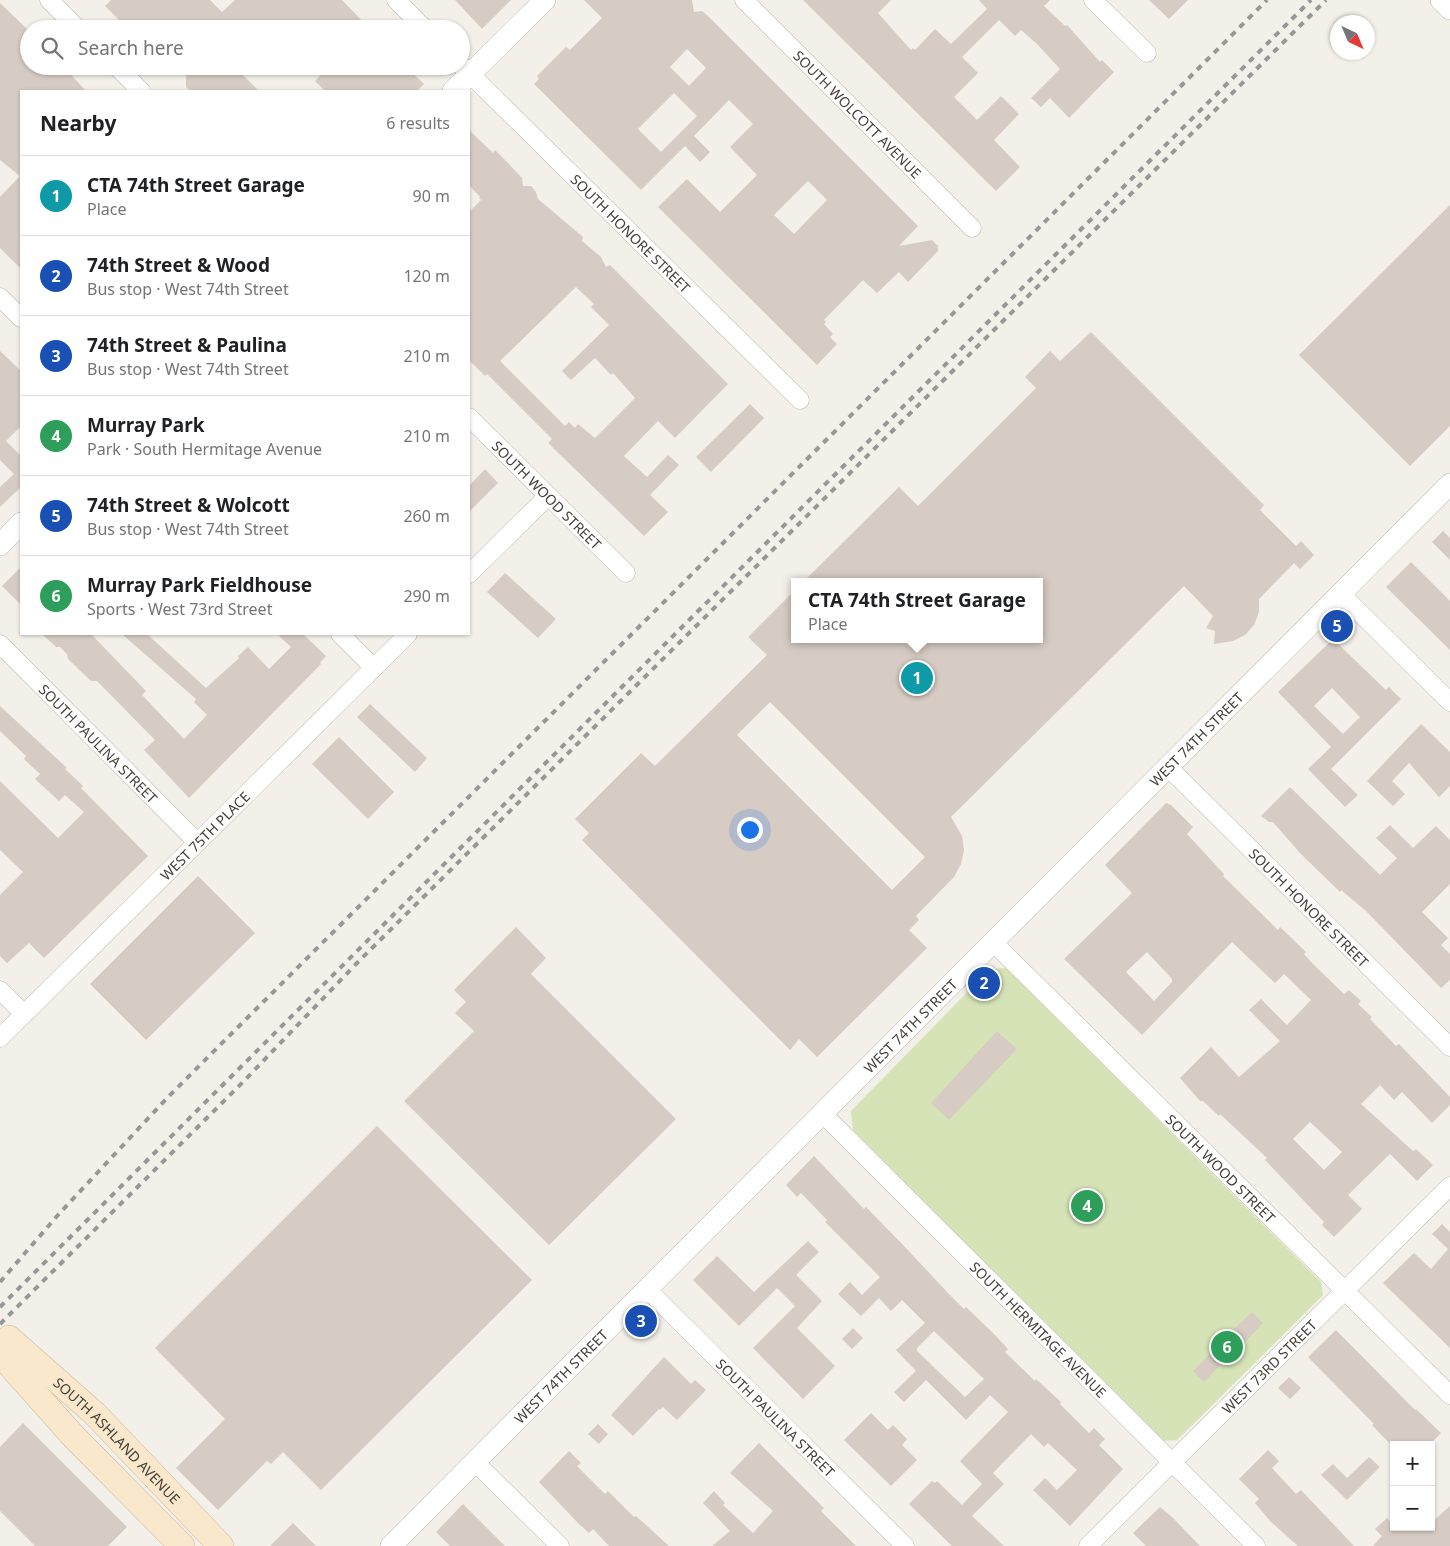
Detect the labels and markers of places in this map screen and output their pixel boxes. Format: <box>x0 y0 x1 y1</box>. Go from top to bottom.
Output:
pin: 5 <box>1321 607 1353 645</box>
pin: 1 <box>901 659 933 697</box>
pin: 2 <box>968 964 1000 1002</box>
pin: 4 <box>1071 1187 1103 1225</box>
pin: 3 <box>625 1302 657 1340</box>
pin: 6 <box>1211 1328 1243 1366</box>

